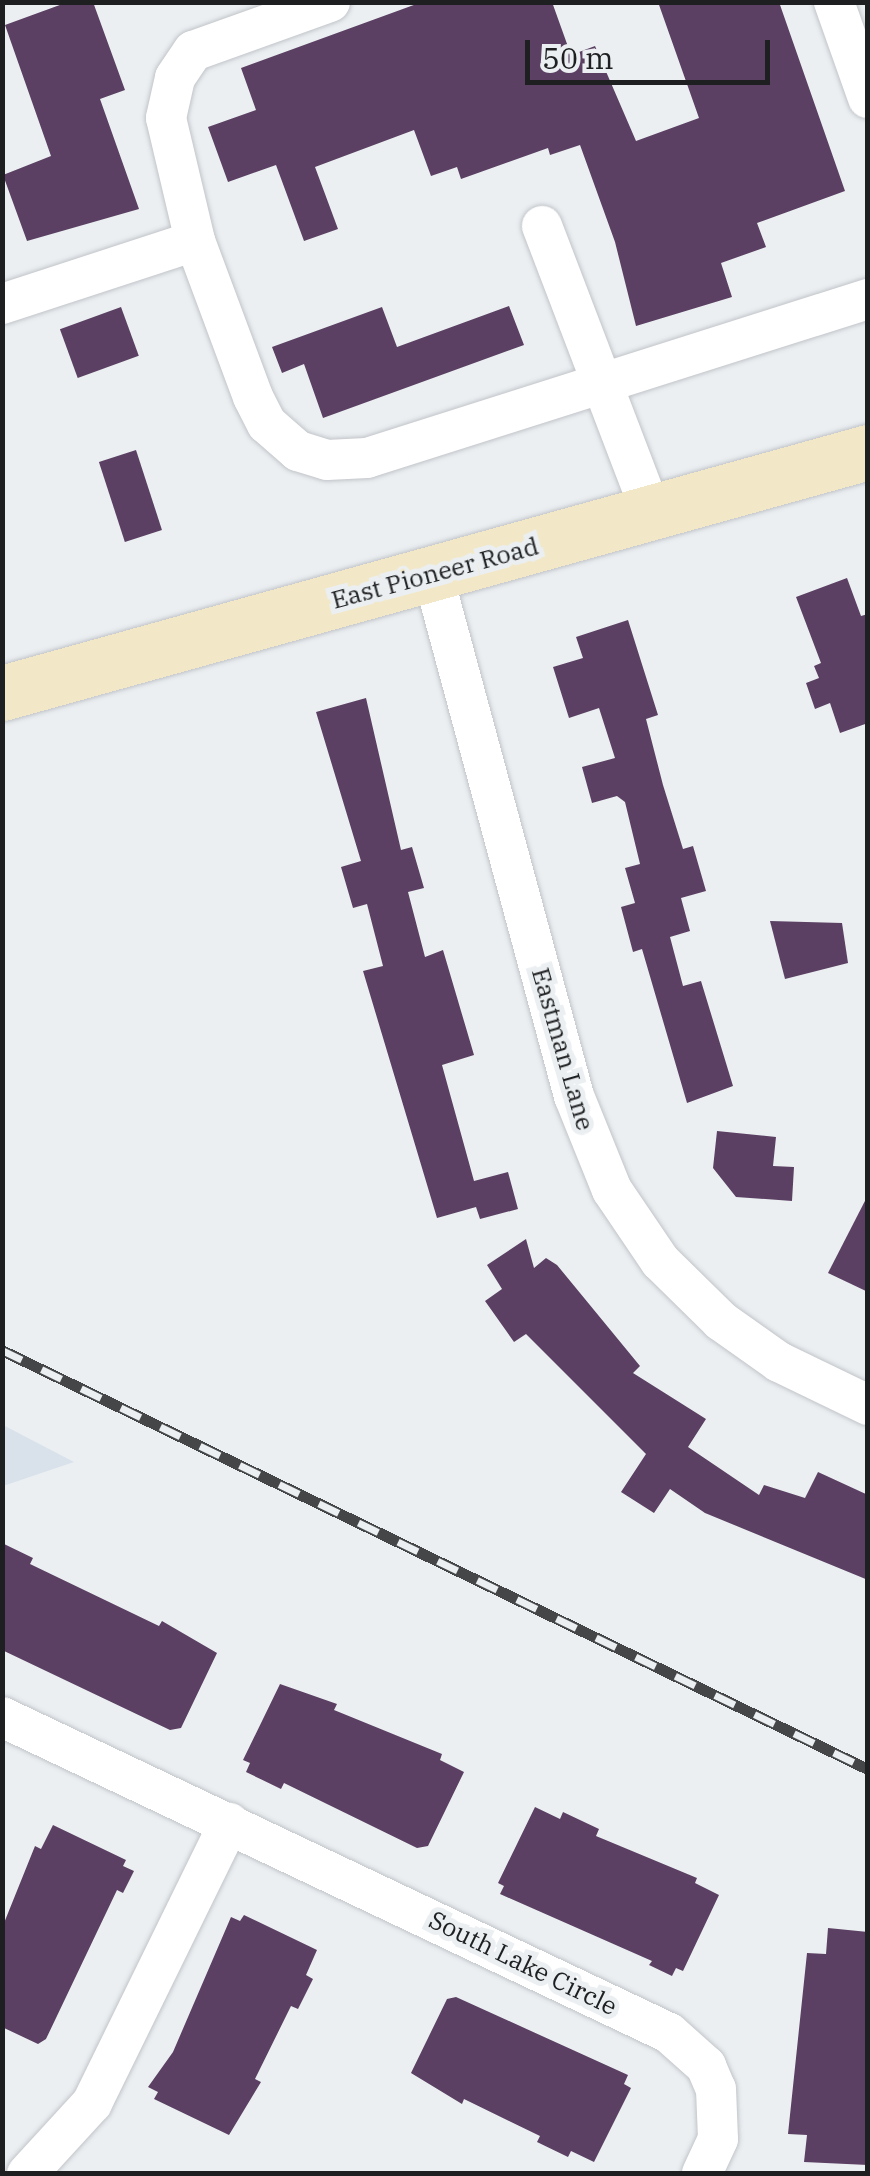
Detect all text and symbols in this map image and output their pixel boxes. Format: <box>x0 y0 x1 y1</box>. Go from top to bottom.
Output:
scale bar <box>530 20 775 82</box>
text: 50 m <box>542 38 614 77</box>
street label: East Pioneer Road <box>328 531 542 615</box>
street label: Eastman Lane <box>525 964 601 1134</box>
street label: South Lake Circle <box>424 1904 622 2022</box>

